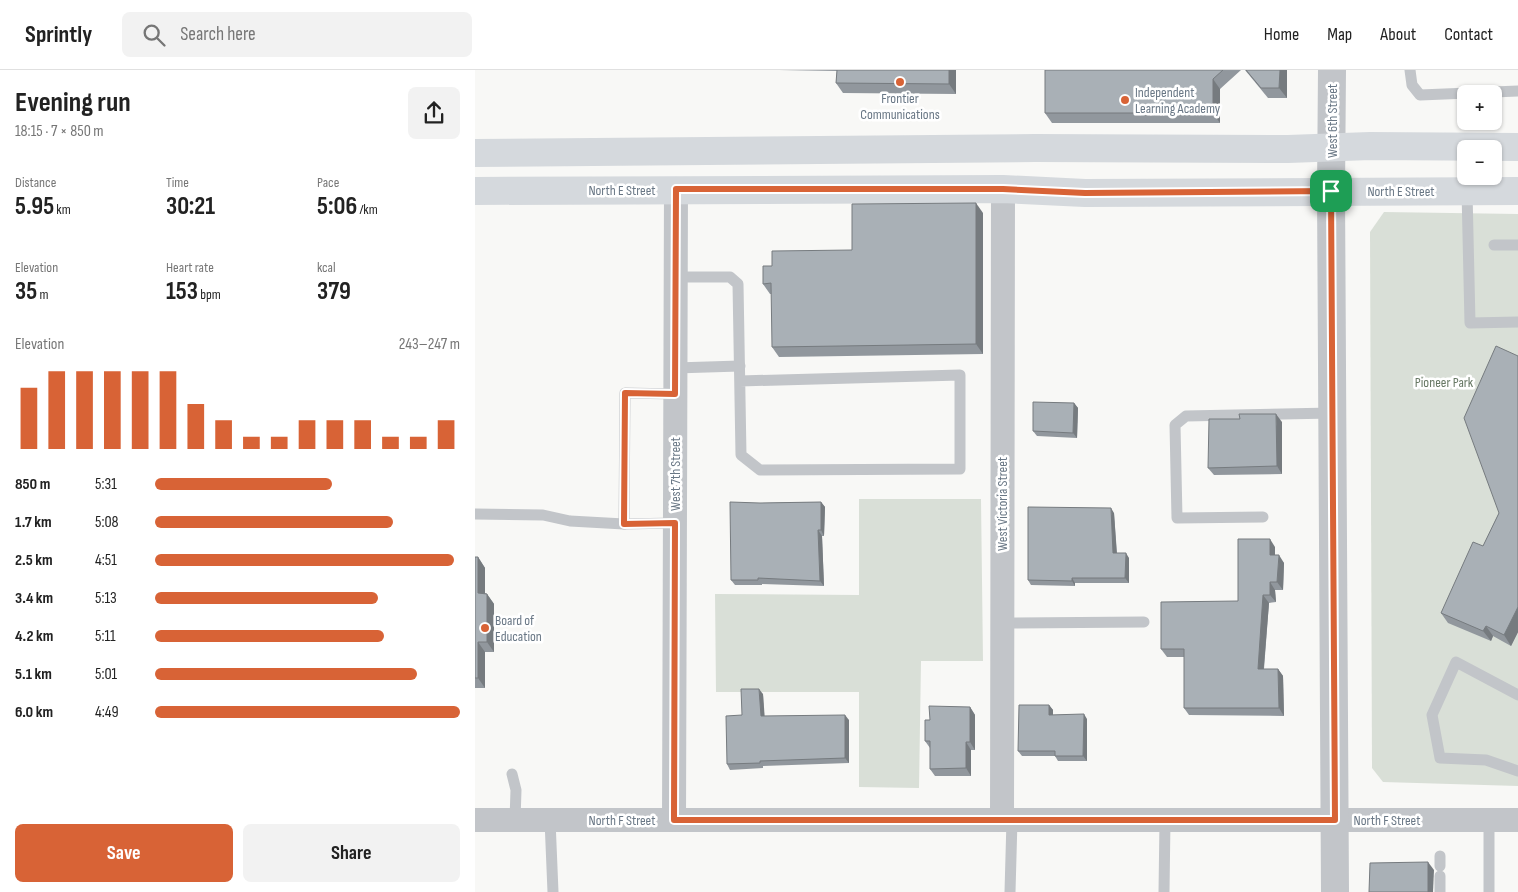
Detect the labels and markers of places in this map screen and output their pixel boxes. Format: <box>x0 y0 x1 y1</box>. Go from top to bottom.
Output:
marker: Frontier Communications <box>894 76 906 88</box>
place label: Independent Learning Academy <box>1135 84 1221 117</box>
place label: Frontier Communications <box>860 90 940 123</box>
marker: Independent Learning Academy <box>1119 94 1131 106</box>
pin <box>1310 170 1352 212</box>
place label: Board of Education <box>495 612 542 645</box>
marker: Board of Education <box>479 622 491 634</box>

